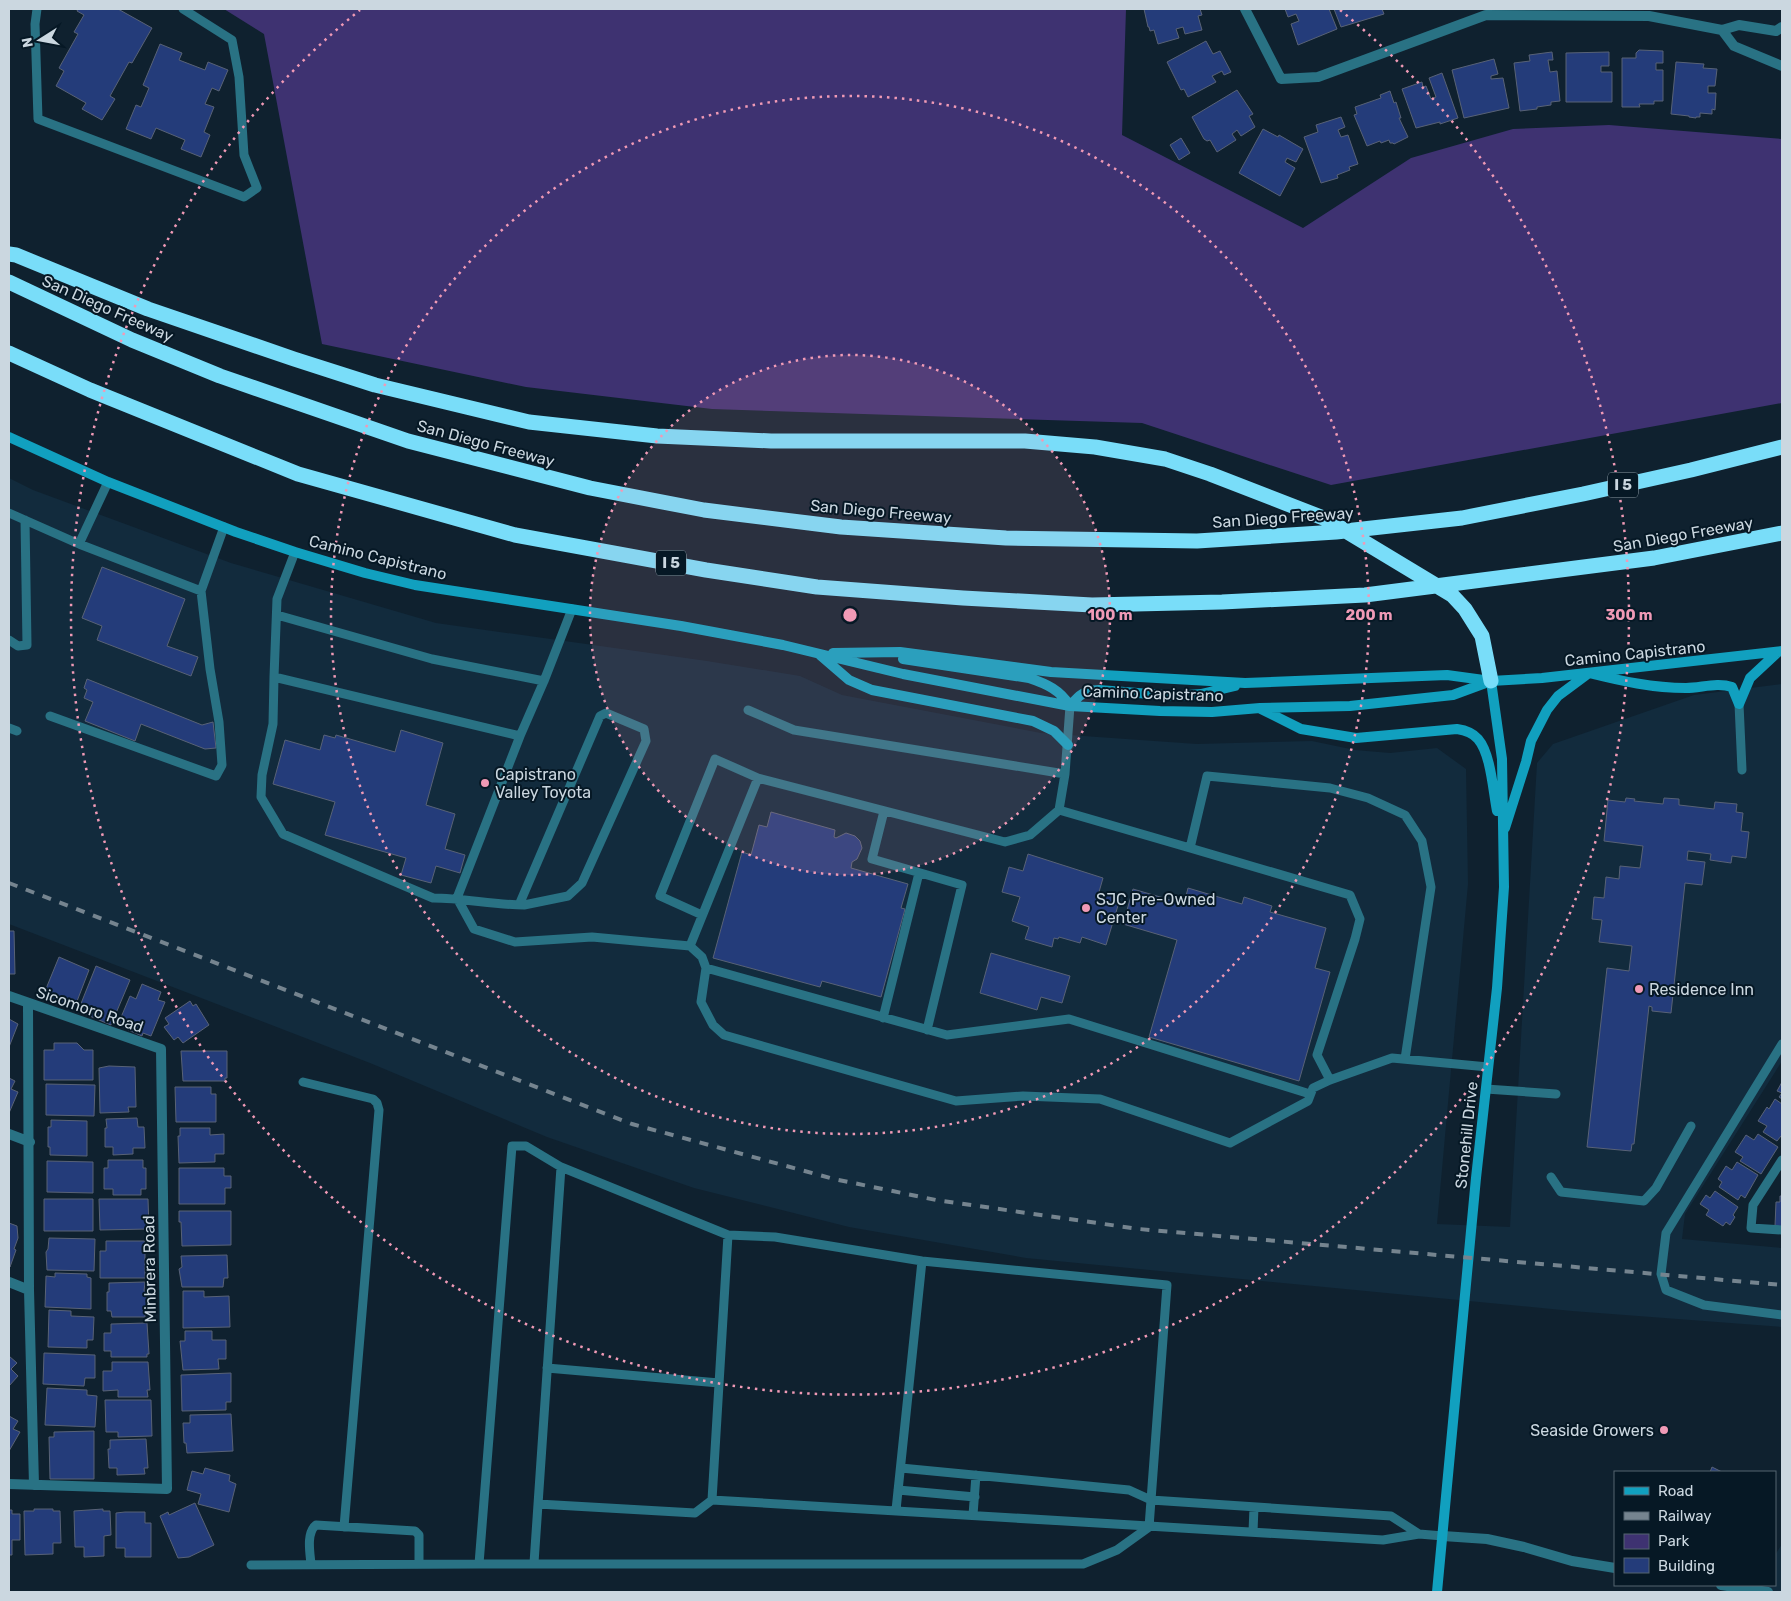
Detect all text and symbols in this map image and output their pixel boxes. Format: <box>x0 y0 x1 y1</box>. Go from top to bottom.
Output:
north arrow <box>15 15 65 65</box>
text: N <box>18 36 37 49</box>
street label: San Diego Freeway <box>39 271 177 346</box>
street label: San Diego Freeway <box>415 416 557 471</box>
road number: I 5 <box>1608 472 1638 498</box>
street label: San Diego Freeway <box>810 496 953 527</box>
street label: San Diego Freeway <box>1212 503 1355 532</box>
street label: San Diego Freeway <box>1612 513 1755 556</box>
street label: Camino Capistrano <box>307 531 449 584</box>
road number: I 5 <box>656 550 686 576</box>
centre of rings <box>841 606 859 624</box>
text: 100 m <box>1088 606 1132 624</box>
text: 200 m <box>1345 606 1393 624</box>
text: 300 m <box>1605 606 1653 624</box>
street label: Camino Capistrano <box>1564 637 1706 670</box>
street label: Camino Capistrano <box>1082 682 1224 705</box>
place label: Capistrano Valley Toyota <box>495 765 591 802</box>
marker: Capistrano Valley Toyota <box>479 777 491 789</box>
place label: SJC Pre-Owned Center <box>1096 890 1215 927</box>
marker: SJC Pre-Owned Center <box>1080 902 1092 914</box>
place label: Residence Inn <box>1649 980 1754 999</box>
street label: Sicomoro Road <box>34 982 146 1037</box>
marker: Residence Inn <box>1633 983 1645 995</box>
street label: Stonehill Drive <box>1451 1080 1482 1190</box>
street label: Minbrera Road <box>139 1215 160 1323</box>
place label: Seaside Growers <box>1530 1421 1654 1440</box>
marker: Seaside Growers <box>1658 1424 1670 1436</box>
legend <box>1614 1471 1776 1586</box>
text: Road <box>1658 1482 1694 1500</box>
text: Railway <box>1658 1507 1712 1525</box>
text: Park <box>1658 1532 1689 1550</box>
text: Building <box>1658 1557 1715 1575</box>

